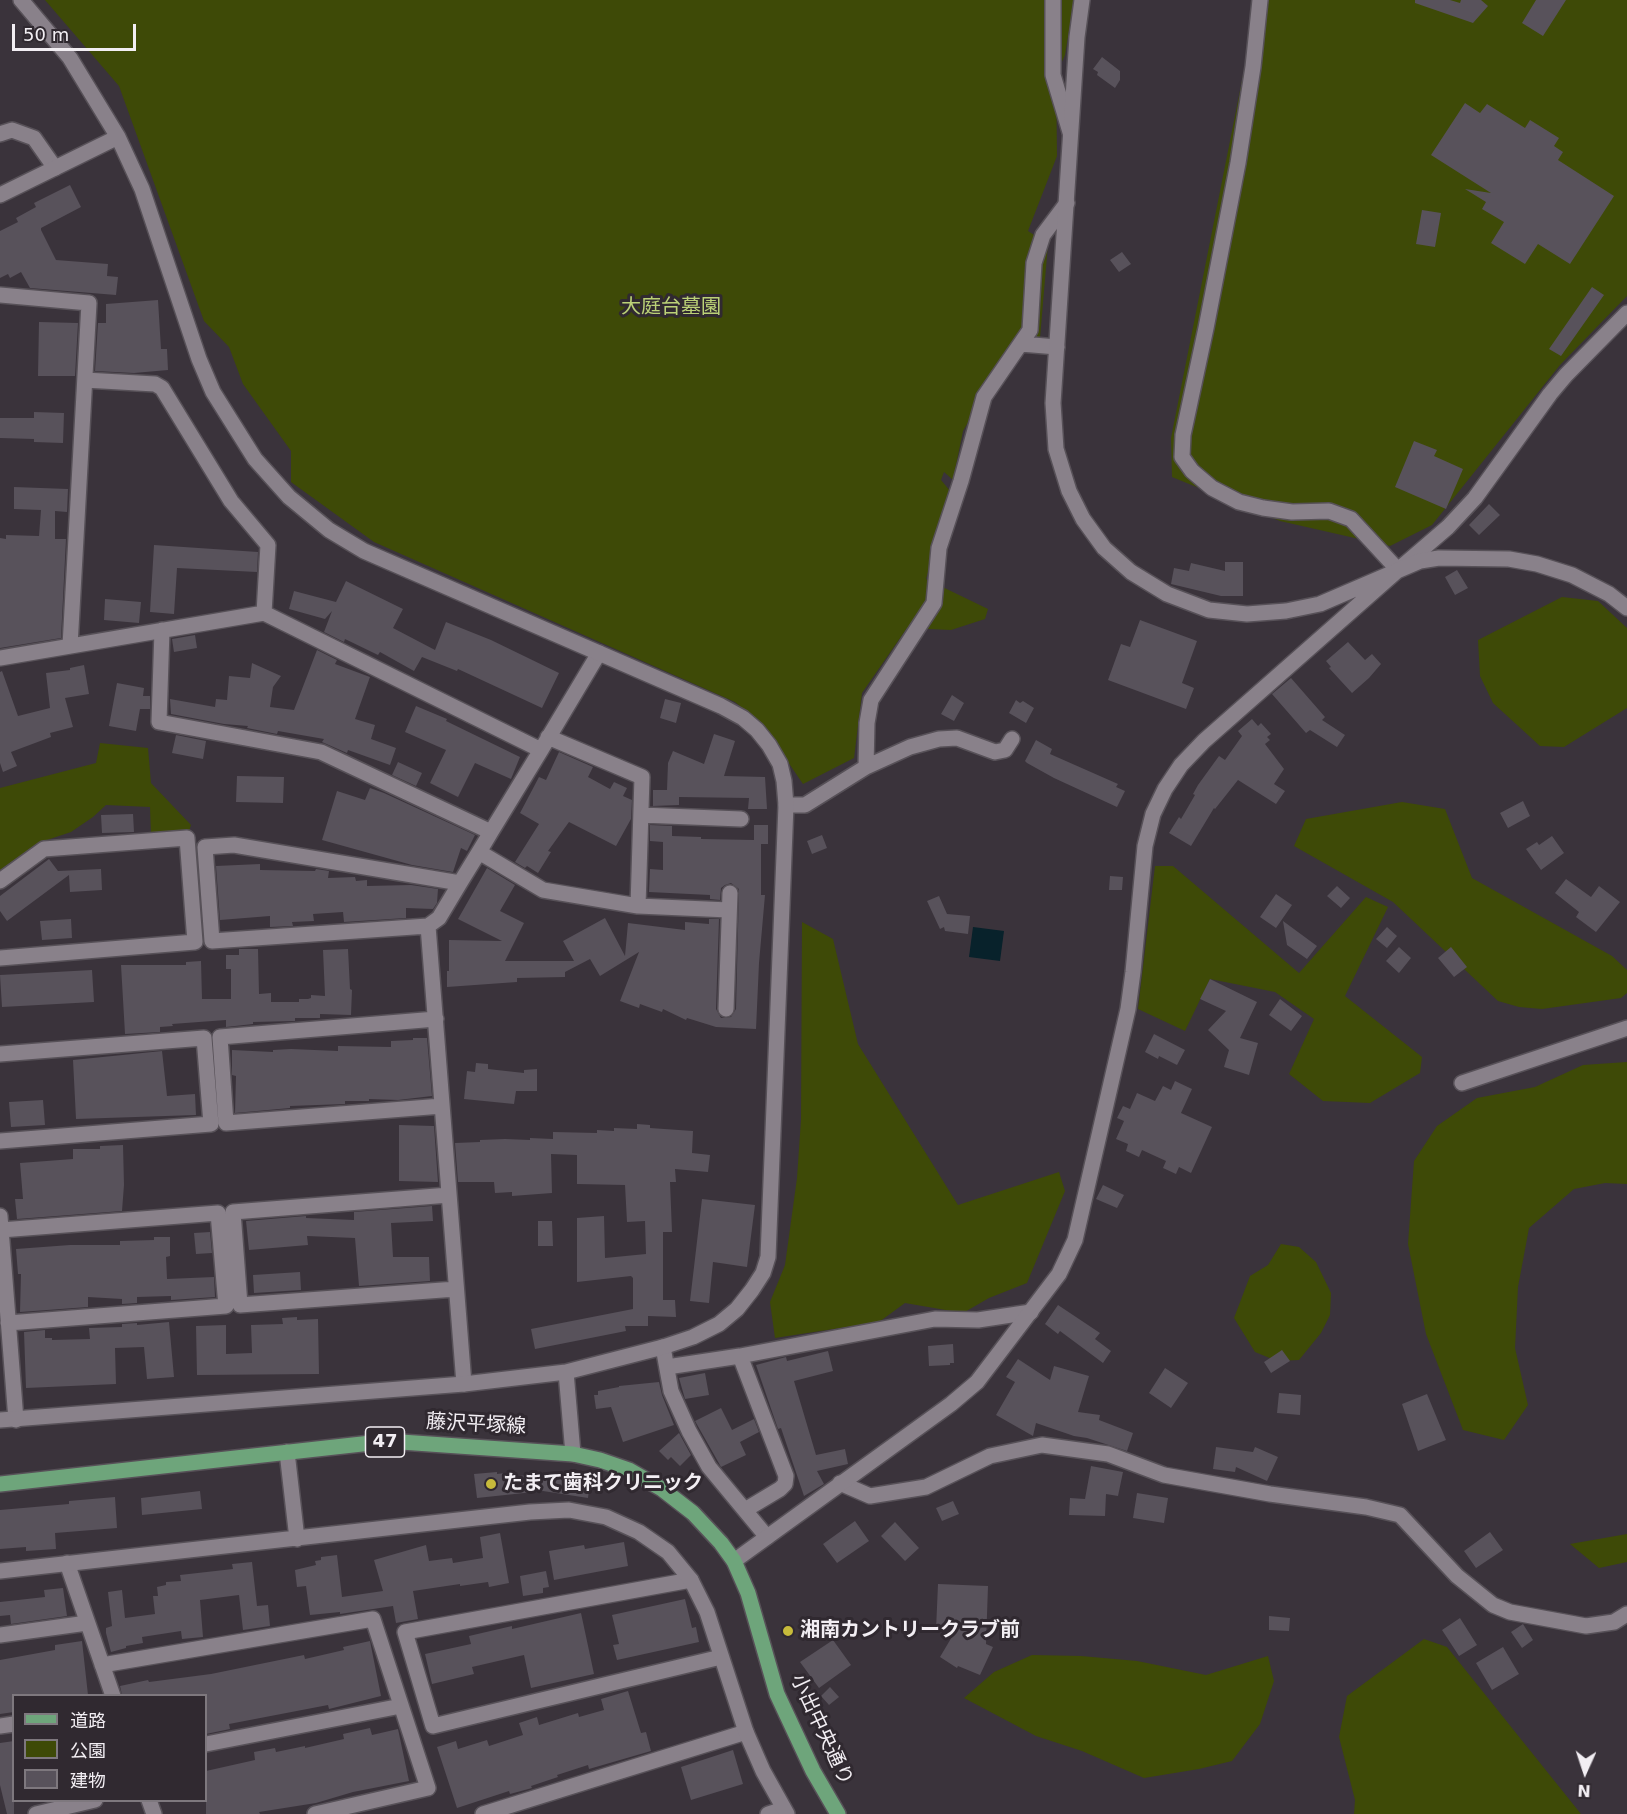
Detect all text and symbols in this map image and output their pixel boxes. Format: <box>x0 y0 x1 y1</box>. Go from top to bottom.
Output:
scale bar <box>15 12 140 50</box>
text: 50 m <box>23 24 69 45</box>
park label: 大庭台墓園 <box>621 296 721 320</box>
street label: 藤沢平塚線 <box>425 1410 527 1440</box>
road number: 47 <box>366 1427 404 1457</box>
place label: たまて歯科クリニック <box>503 1472 703 1496</box>
marker: たまて歯科クリニック <box>484 1477 498 1491</box>
place label: 湘南カントリークラブ前 <box>800 1619 1020 1643</box>
marker: 湘南カントリークラブ前 <box>781 1624 795 1638</box>
street label: 小出中央通り <box>785 1671 857 1789</box>
legend <box>12 1694 207 1802</box>
text: 道路 <box>70 1710 106 1731</box>
text: 公園 <box>70 1740 106 1761</box>
north arrow <box>1555 1742 1615 1802</box>
text: 建物 <box>70 1770 106 1791</box>
text: N <box>1577 1781 1591 1800</box>

